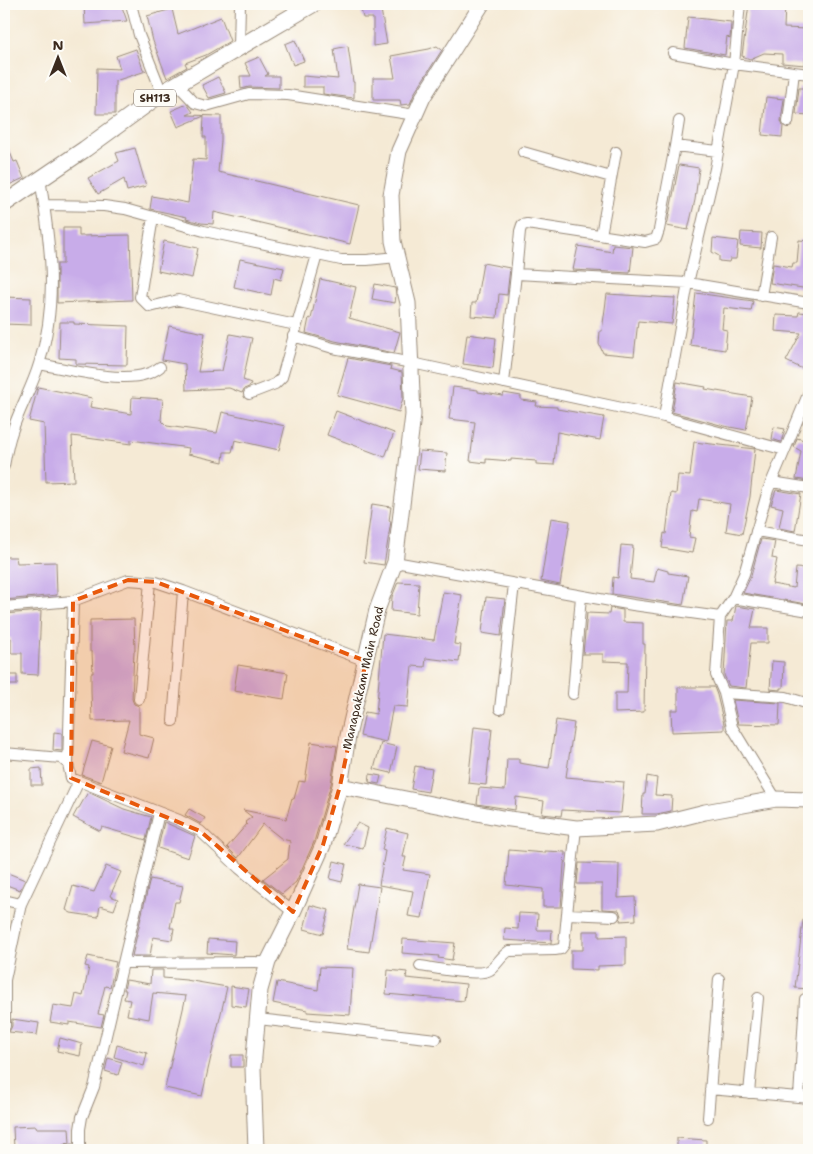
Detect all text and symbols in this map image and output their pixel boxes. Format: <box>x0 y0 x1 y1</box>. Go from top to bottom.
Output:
north arrow <box>32 32 82 82</box>
text: N <box>52 36 64 54</box>
road number: SH113 <box>134 90 176 106</box>
street label: Manapakkam Main Road <box>339 604 387 751</box>

